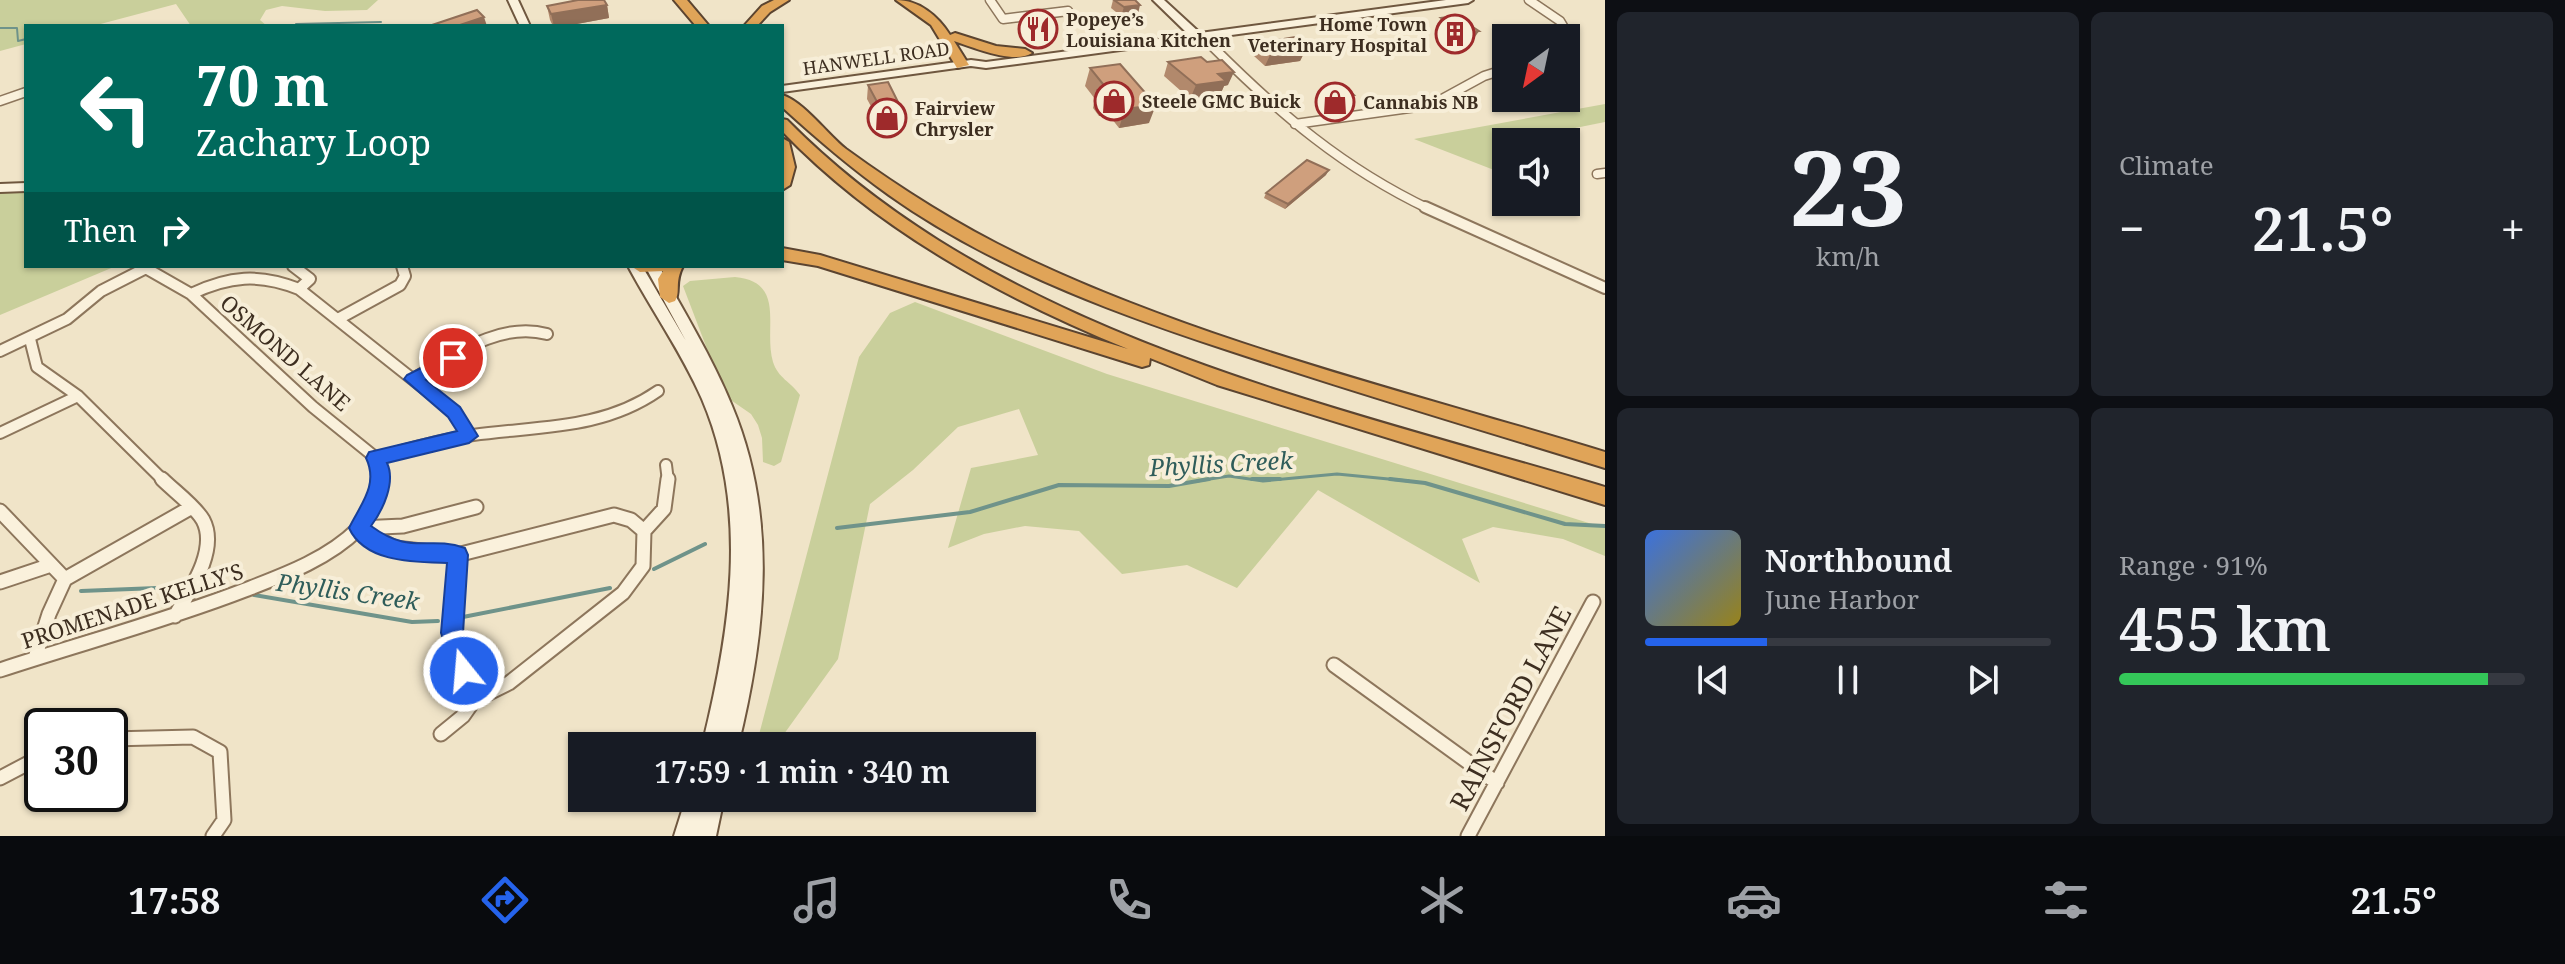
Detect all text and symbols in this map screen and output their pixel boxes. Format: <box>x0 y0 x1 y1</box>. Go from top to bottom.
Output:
place label: Popeye’s Louisiana Kitchen <box>1066 7 1231 52</box>
restaurant icon: Popeye’s Louisiana Kitchen <box>1017 8 1059 50</box>
place label: Home Town Veterinary Hospital <box>1248 12 1428 57</box>
building icon: Home Town Veterinary Hospital <box>1434 13 1476 55</box>
north arrow <box>1492 24 1580 112</box>
map controls <box>1492 24 1580 216</box>
street label: HANWELL ROAD <box>801 36 951 80</box>
text: 70 m <box>196 46 329 122</box>
icon: left <box>64 56 168 160</box>
shop icon: Steele GMC Buick <box>1093 80 1135 122</box>
shop icon: Cannabis NB <box>1314 81 1356 123</box>
place label: Steele GMC Buick <box>1142 89 1301 113</box>
place label: Cannabis NB <box>1363 90 1478 114</box>
place label: Fairview Chrysler <box>915 96 996 141</box>
shop icon: Fairview Chrysler <box>866 97 908 139</box>
text: 23 <box>1789 115 1907 256</box>
text: Zachary Loop <box>196 118 431 167</box>
button: sound <box>1492 128 1580 216</box>
text: Climate <box>2119 147 2214 183</box>
text: 21.5° <box>2251 187 2393 269</box>
text: − <box>2119 198 2144 258</box>
text: + <box>2500 198 2525 258</box>
icon: right <box>153 208 197 252</box>
text: Then <box>64 210 137 251</box>
text: km/h <box>1816 238 1880 274</box>
street label: OSMOND LANE <box>214 287 358 417</box>
pin <box>419 324 487 392</box>
icon: arrive <box>431 336 475 380</box>
water label: Phyllis Creek <box>1147 443 1295 483</box>
text: Northbound <box>1765 540 1952 581</box>
text: Range · 91% <box>2119 547 2268 583</box>
street label: PROMENADE KELLY'S <box>17 555 247 655</box>
water label: Phyllis Creek <box>273 565 423 618</box>
text: June Harbor <box>1765 581 1919 617</box>
text: 455 km <box>2119 587 2331 669</box>
street label: RAINSFORD LANE <box>1441 599 1579 817</box>
position arrow <box>422 629 506 713</box>
icon: previous <box>1691 658 1735 702</box>
icon: pause <box>1826 658 1870 702</box>
icon: next <box>1961 658 2005 702</box>
speed limit sign: 30 <box>24 708 128 812</box>
text: 17:59 · 1 min · 340 m <box>654 751 950 792</box>
icon: directions <box>477 872 533 928</box>
icon: music <box>789 872 845 928</box>
icon: phone <box>1101 872 1157 928</box>
icon: climate <box>1414 872 1470 928</box>
icon: car <box>1726 872 1782 928</box>
icon: filters <box>2038 872 2094 928</box>
text: 17:58 <box>128 876 220 925</box>
text: 21.5° <box>2351 876 2437 925</box>

